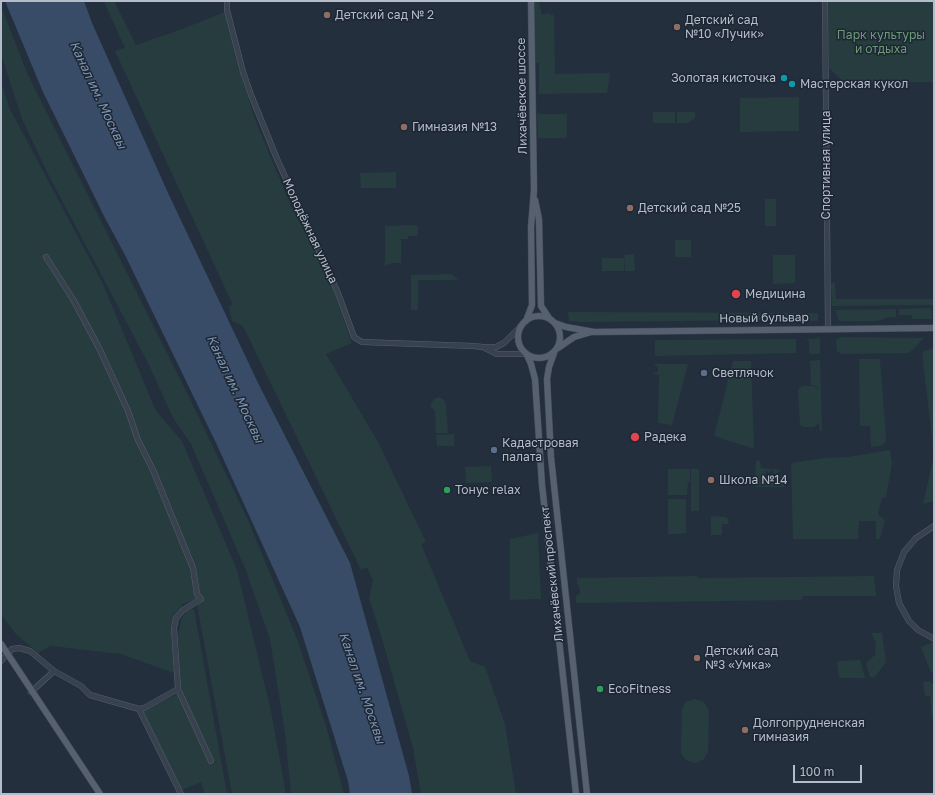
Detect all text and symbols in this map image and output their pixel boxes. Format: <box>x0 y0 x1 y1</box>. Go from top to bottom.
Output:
place label: Детский сад № 2 <box>335 8 434 22</box>
marker: Детский сад № 2 <box>322 10 332 20</box>
place label: Детский сад №10 «Лучик» <box>685 13 764 41</box>
marker: Детский сад №10 «Лучик» <box>672 22 682 32</box>
park label: Парк культуры и отдыха <box>837 28 925 56</box>
street label: Лихачёвское шоссе <box>514 37 530 155</box>
water label: Канал им. Москвы <box>66 39 130 151</box>
place label: Золотая кисточка <box>671 71 776 85</box>
marker: Золотая кисточка <box>779 73 789 83</box>
place label: Мастерская кукол <box>800 77 908 91</box>
marker: Мастерская кукол <box>787 79 797 89</box>
street label: Спортивная улица <box>819 111 833 219</box>
place label: Гимназия №13 <box>412 120 497 134</box>
marker: Гимназия №13 <box>399 122 409 132</box>
street label: Молодёжная улица <box>279 176 341 286</box>
place label: Детский сад №25 <box>638 201 741 215</box>
marker: Детский сад №25 <box>625 203 635 213</box>
place label: Медицина <box>745 287 806 301</box>
marker: Медицина <box>730 288 742 300</box>
street label: Новый бульвар <box>719 310 809 326</box>
water label: Канал им. Москвы <box>203 333 267 445</box>
place label: Светлячок <box>712 366 774 380</box>
marker: Светлячок <box>699 368 709 378</box>
place label: Радека <box>644 430 686 444</box>
marker: Радека <box>629 431 641 443</box>
place label: Кадастровая палата <box>502 436 579 464</box>
marker: Кадастровая палата <box>489 445 499 455</box>
place label: Школа №14 <box>719 473 787 487</box>
marker: Школа №14 <box>706 475 716 485</box>
place label: Тонус relax <box>455 483 521 497</box>
marker: Тонус relax <box>442 485 452 495</box>
street label: Лихачёвский проспект <box>538 506 566 642</box>
water label: Канал им. Москвы <box>336 630 388 746</box>
place label: Детский сад №3 «Умка» <box>705 644 778 672</box>
marker: Детский сад №3 «Умка» <box>692 653 702 663</box>
place label: EcoFitness <box>608 682 671 696</box>
marker: EcoFitness <box>595 684 605 694</box>
place label: Долгопрудненская гимназия <box>753 716 865 744</box>
marker: Долгопрудненская гимназия <box>740 725 750 735</box>
scale bar <box>795 757 864 783</box>
text: 100 m <box>800 764 834 779</box>

